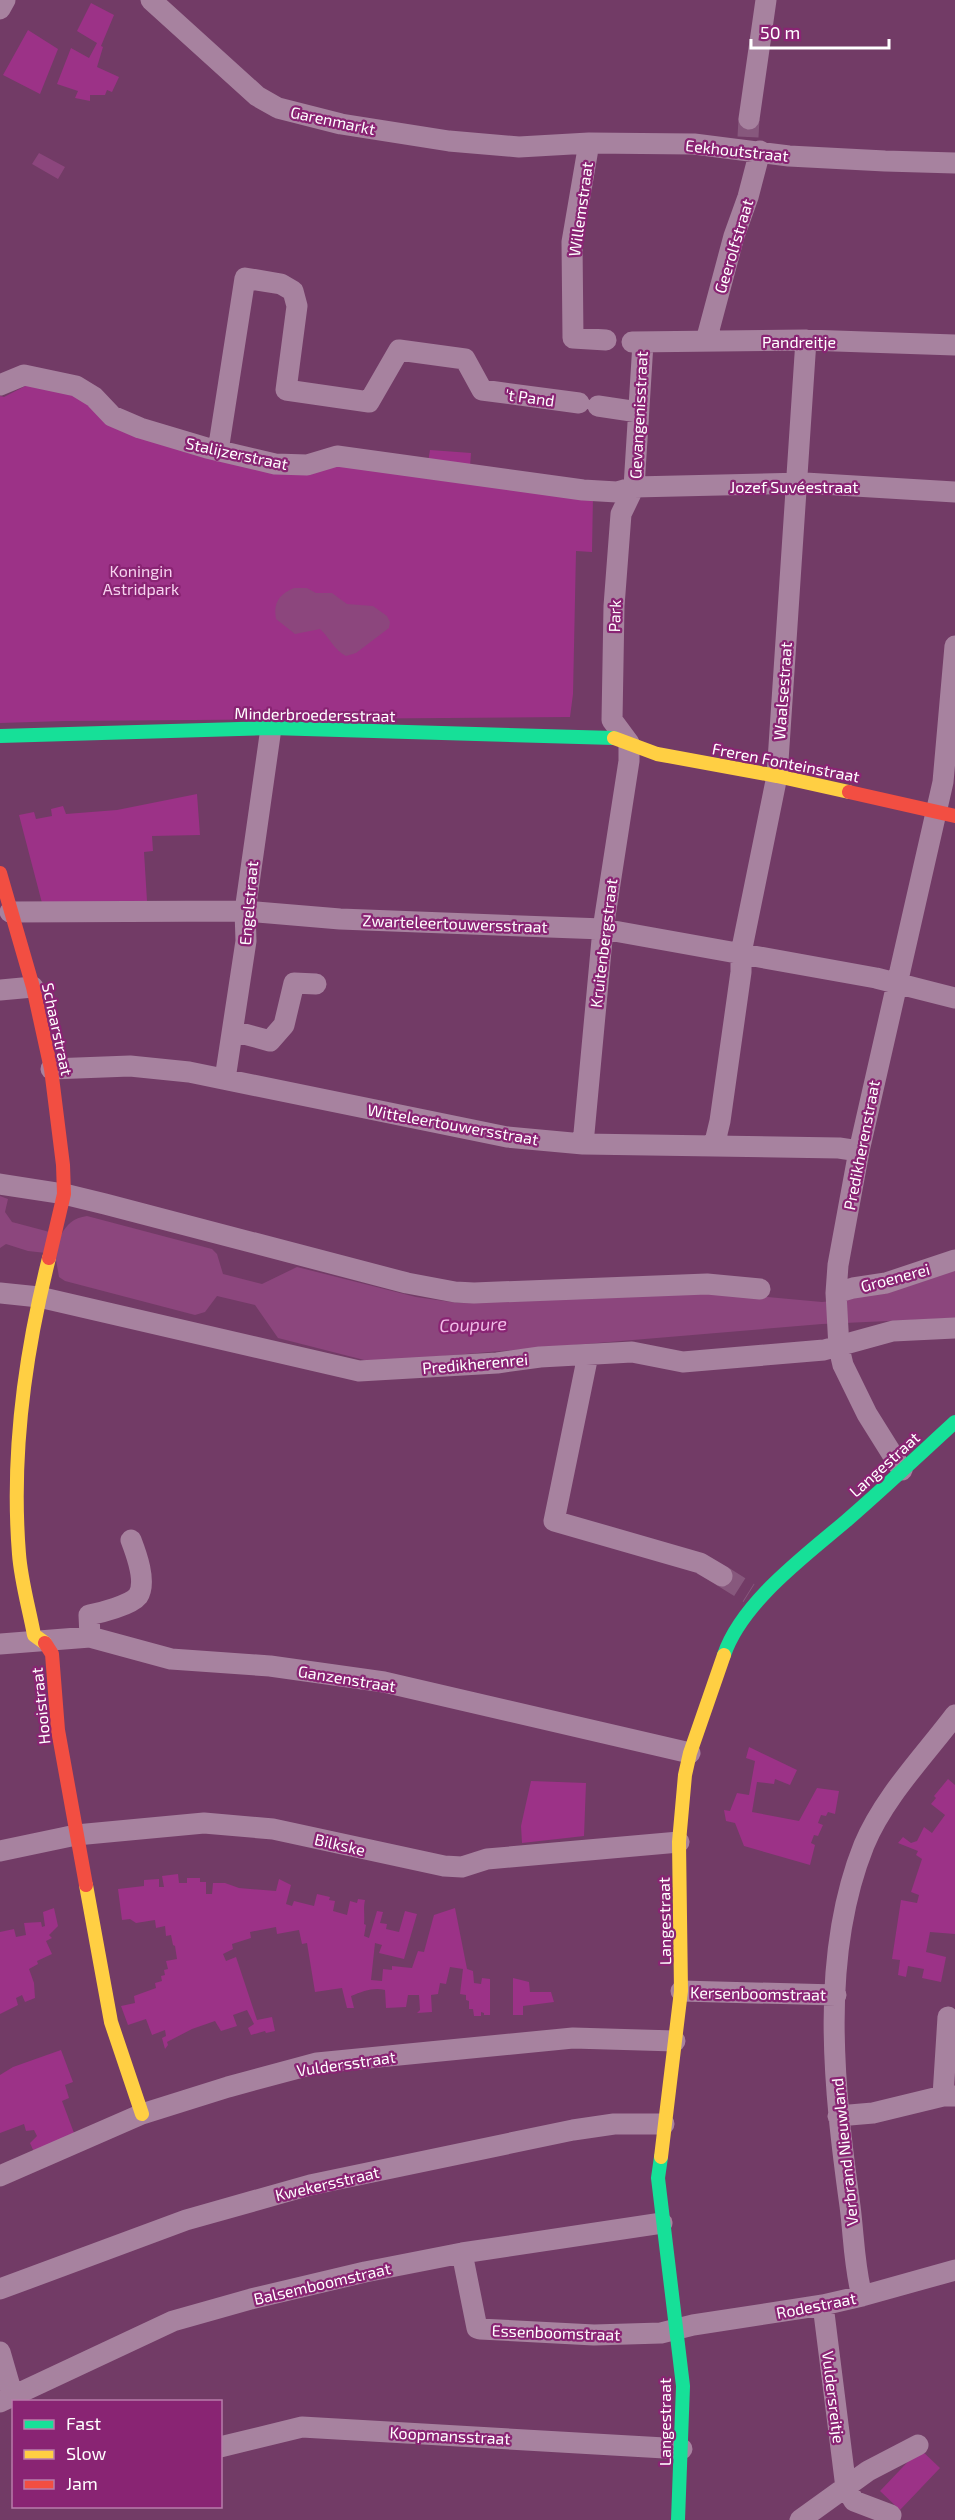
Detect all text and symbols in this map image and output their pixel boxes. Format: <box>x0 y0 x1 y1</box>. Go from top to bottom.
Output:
scale bar <box>751 12 889 50</box>
text: 50 m <box>760 21 800 43</box>
street label: Garenmarkt <box>289 102 377 138</box>
street label: Eekhoutstraat <box>684 135 790 165</box>
street label: Willemstraat <box>564 160 596 258</box>
street label: Geerolfstraat <box>710 197 756 295</box>
street label: Pandreitje <box>762 332 836 352</box>
street label: Gevangenisstraat <box>625 350 651 480</box>
street label: 't Pand <box>504 384 556 410</box>
street label: Stalijzerstraat <box>184 433 290 474</box>
street label: Jozef Suvéestraat <box>730 477 858 496</box>
park label: Koningin Astridpark <box>103 561 179 598</box>
street label: Park <box>604 599 624 633</box>
street label: Waalsestraat <box>769 641 795 741</box>
street label: Minderbroedersstraat <box>234 703 396 725</box>
street label: Freren Fonteinstraat <box>711 738 861 786</box>
street label: Engelstraat <box>235 860 261 946</box>
street label: Kruitenbergstraat <box>586 877 620 1009</box>
street label: Zwarteleertouwersstraat <box>362 910 548 936</box>
street label: Schaarstraat <box>39 981 77 1077</box>
street label: Predikherenstraat <box>839 1078 883 1212</box>
street label: Witteleertouwersstraat <box>366 1100 540 1148</box>
street label: Groenerei <box>858 1259 932 1295</box>
water label: Coupure <box>439 1312 508 1336</box>
street label: Predikherenrei <box>421 1349 529 1377</box>
street label: Langestraat <box>845 1427 923 1501</box>
street label: Ganzenstraat <box>297 1661 397 1695</box>
street label: Hooistraat <box>27 1667 53 1745</box>
street label: Bilkske <box>313 1829 367 1859</box>
street label: Langestraat <box>654 1877 674 1965</box>
street label: Kersenboomstraat <box>690 1982 826 2004</box>
street label: Vuldersstraat <box>295 2047 397 2079</box>
street label: Verbrand Nieuwland <box>827 2077 861 2227</box>
street label: Kwekersstraat <box>273 2162 381 2204</box>
street label: Balsemboomstraat <box>252 2258 392 2308</box>
street label: Rodestraat <box>774 2288 858 2322</box>
street label: Essenboomstraat <box>491 2320 621 2344</box>
street label: Vuldersreitje <box>818 2350 849 2444</box>
street label: Langestraat <box>655 2378 674 2466</box>
legend <box>12 2400 222 2508</box>
text: Fast <box>66 2412 101 2434</box>
street label: Koopmansstraat <box>389 2422 511 2448</box>
text: Slow <box>66 2442 107 2464</box>
text: Jam <box>66 2472 98 2494</box>

